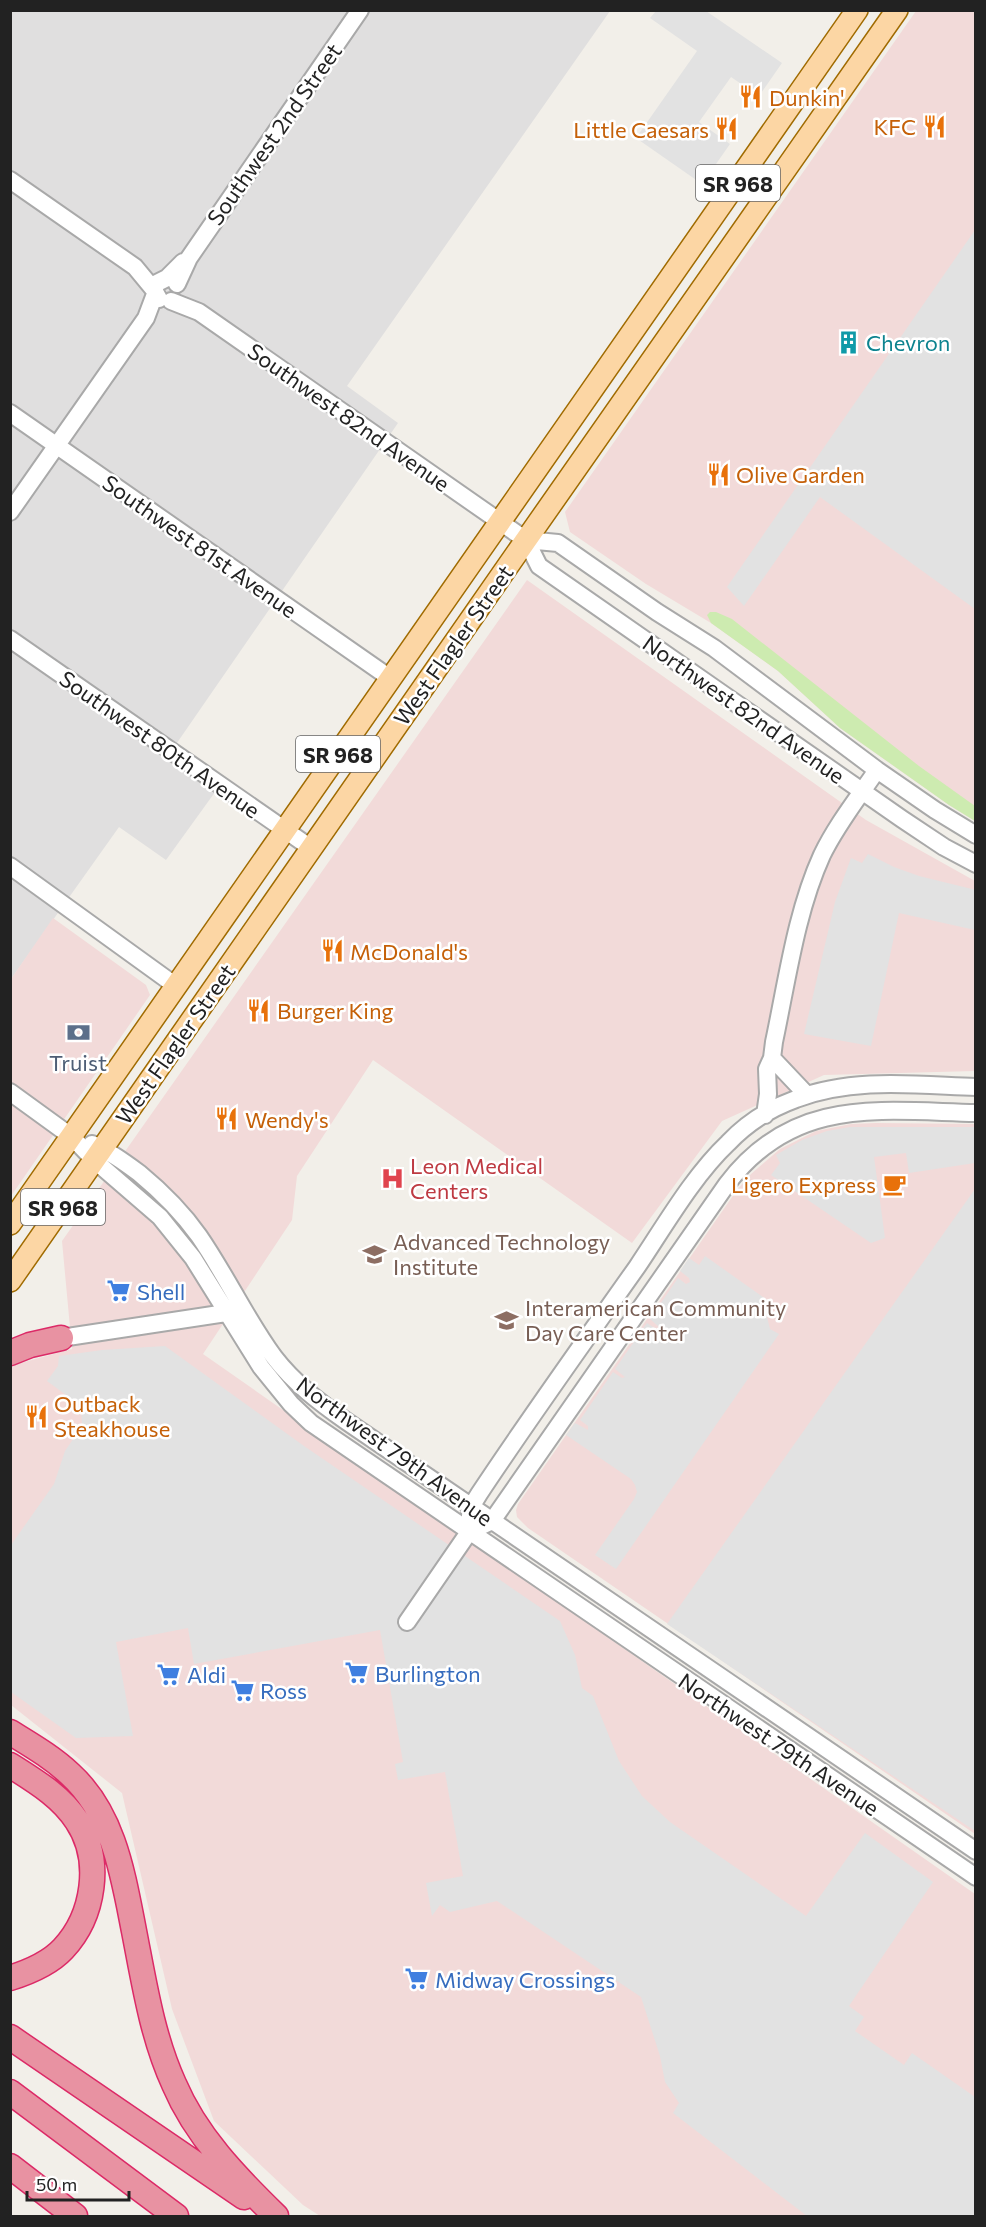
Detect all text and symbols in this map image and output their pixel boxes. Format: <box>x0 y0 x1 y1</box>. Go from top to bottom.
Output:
street label: Southwest 2nd Street <box>201 38 347 230</box>
restaurant icon: Dunkin' <box>738 84 764 110</box>
place label: Dunkin' <box>769 84 845 111</box>
place label: KFC <box>874 113 916 140</box>
restaurant icon: KFC <box>921 113 947 139</box>
place label: Little Caesars <box>573 116 709 143</box>
restaurant icon: Little Caesars <box>714 116 740 142</box>
road number: SR 968 <box>696 165 780 201</box>
building icon: Chevron <box>835 329 861 355</box>
place label: Chevron <box>866 329 950 356</box>
street label: Southwest 82nd Avenue <box>243 337 455 497</box>
restaurant icon: Olive Garden <box>705 461 731 487</box>
place label: Olive Garden <box>736 461 865 488</box>
street label: Southwest 81st Avenue <box>98 469 302 623</box>
street label: West Flagler Street <box>388 560 518 730</box>
street label: Northwest 82nd Avenue <box>638 629 850 789</box>
street label: Southwest 80th Avenue <box>55 665 265 823</box>
road number: SR 968 <box>296 736 380 772</box>
restaurant icon: McDonald's <box>319 938 345 964</box>
place label: McDonald's <box>350 938 468 965</box>
street label: West Flagler Street <box>110 959 240 1129</box>
restaurant icon: Burger King <box>246 997 272 1023</box>
place label: Burger King <box>277 997 394 1024</box>
bank icon: Truist <box>65 1020 91 1046</box>
place label: Truist <box>49 1049 107 1076</box>
restaurant icon: Wendy's <box>214 1106 240 1132</box>
place label: Wendy's <box>245 1106 329 1133</box>
place label: Leon Medical Centers <box>410 1152 543 1204</box>
hospital icon: Leon Medical Centers <box>379 1165 405 1191</box>
place label: Ligero Express <box>731 1171 876 1198</box>
cafe icon: Ligero Express <box>881 1171 907 1197</box>
road number: SR 968 <box>21 1189 105 1225</box>
place label: Advanced Technology Institute <box>393 1228 610 1280</box>
school or university icon: Advanced Technology Institute <box>362 1241 388 1267</box>
supermarket icon: Shell <box>106 1278 132 1304</box>
place label: Shell <box>137 1278 185 1305</box>
place label: Interamerican Community Day Care Center <box>525 1294 786 1346</box>
school or university icon: Interamerican Community Day Care Center <box>494 1307 520 1333</box>
street label: Northwest 79th Avenue <box>292 1371 498 1531</box>
place label: Outback Steakhouse <box>54 1390 170 1442</box>
restaurant icon: Outback Steakhouse <box>23 1403 49 1429</box>
supermarket icon: Burlington <box>344 1660 370 1686</box>
place label: Burlington <box>375 1660 481 1687</box>
supermarket icon: Aldi <box>156 1661 182 1687</box>
place label: Aldi <box>187 1661 226 1688</box>
street label: Northwest 79th Avenue <box>674 1667 884 1821</box>
supermarket icon: Ross <box>229 1677 255 1703</box>
place label: Ross <box>260 1677 307 1704</box>
supermarket icon: Midway Crossings <box>404 1966 430 1992</box>
place label: Midway Crossings <box>435 1966 615 1993</box>
scale bar <box>27 2164 129 2202</box>
text: 50 m <box>36 2173 77 2195</box>

